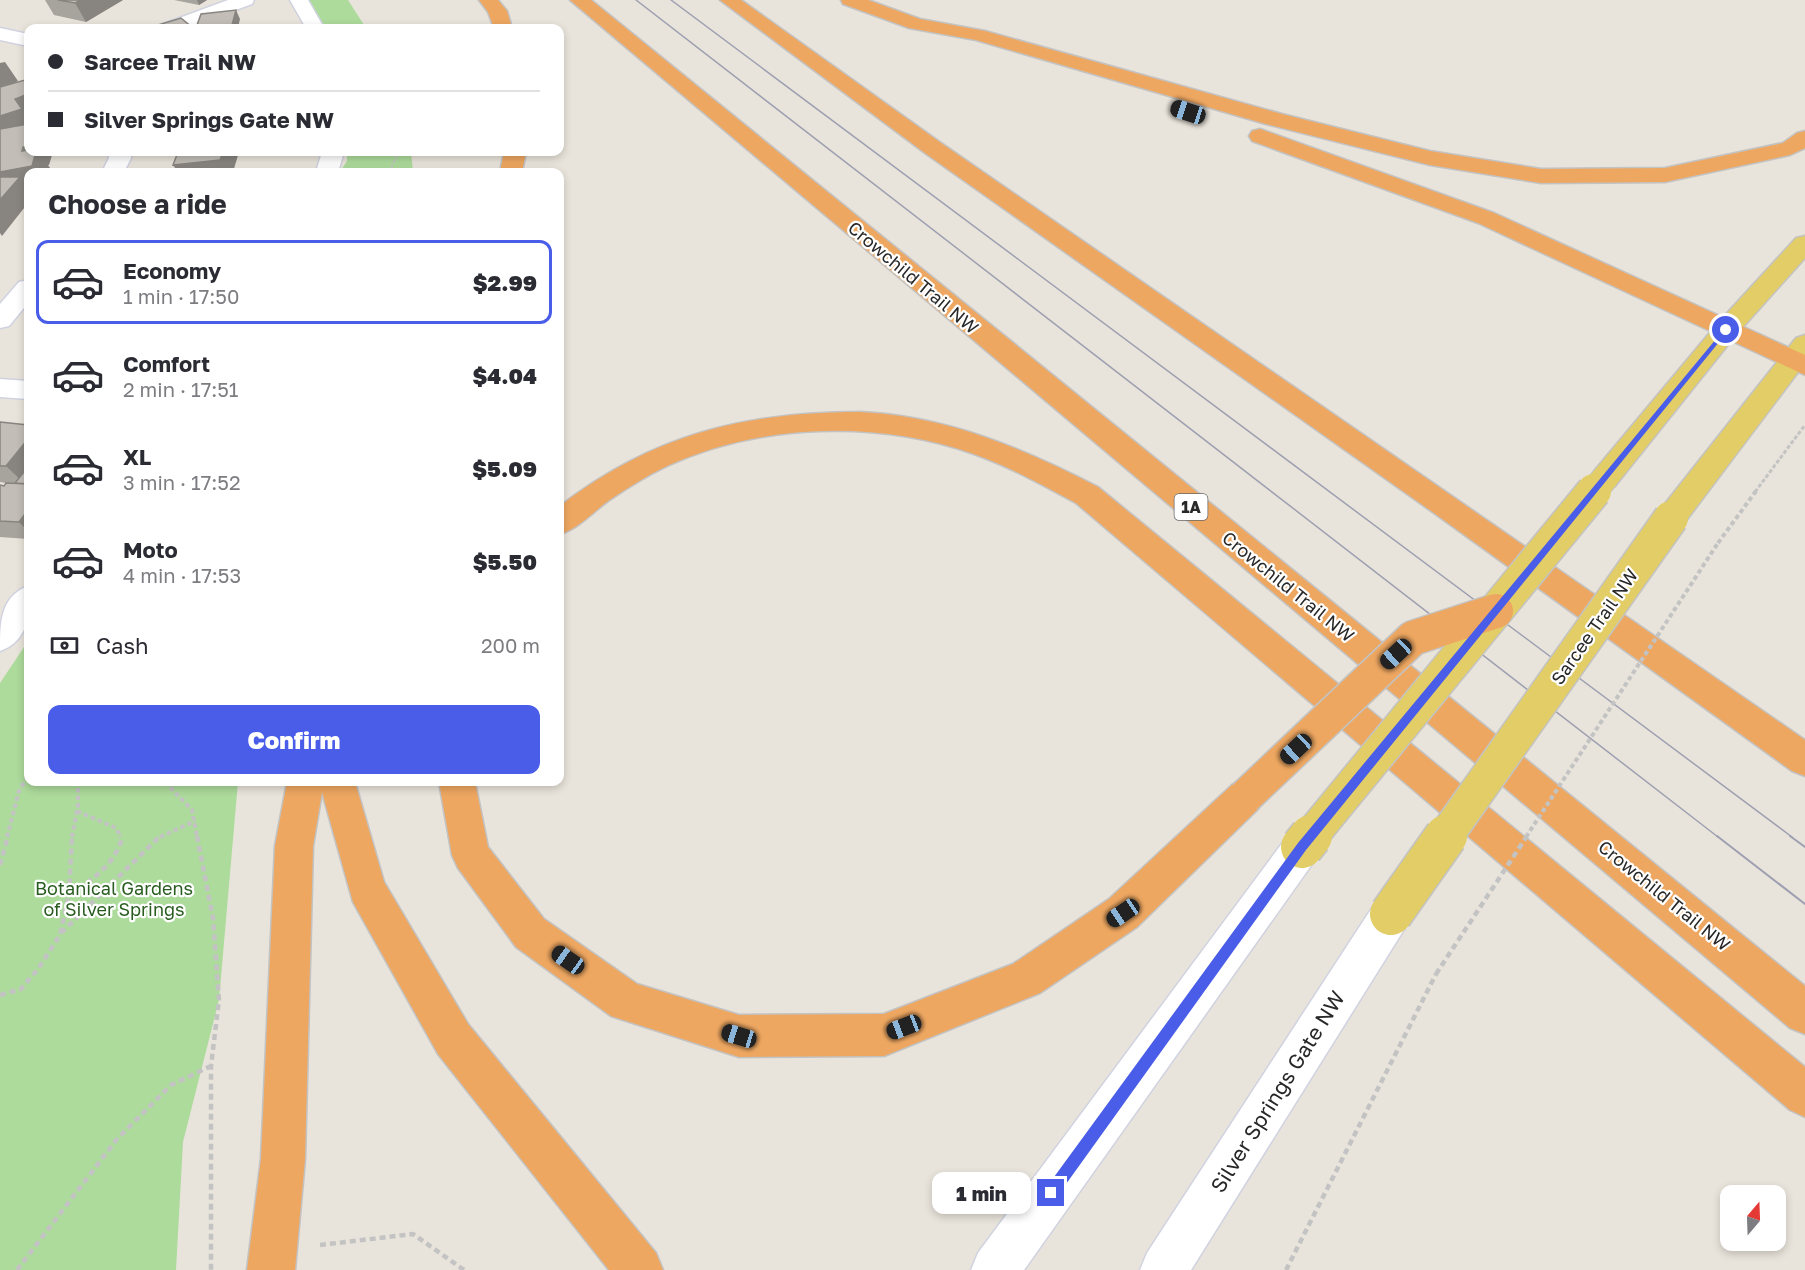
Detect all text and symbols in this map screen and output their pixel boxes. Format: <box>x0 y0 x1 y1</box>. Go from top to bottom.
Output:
text: Sarcee Trail NW <box>84 48 256 75</box>
car <box>1168 98 1208 126</box>
text: Silver Springs Gate NW <box>84 106 334 133</box>
text: Choose a ride <box>48 188 227 220</box>
street label: Crowchild Trail NW <box>844 216 983 338</box>
icon: car <box>51 255 105 309</box>
text: Economy <box>123 257 221 284</box>
text: $2.99 <box>473 269 537 296</box>
text: 1 min · 17:50 <box>123 284 239 308</box>
route start <box>1712 316 1739 343</box>
icon: car <box>51 348 105 402</box>
text: Comfort <box>123 350 210 377</box>
text: $4.04 <box>473 362 537 389</box>
text: 2 min · 17:51 <box>123 377 239 401</box>
icon: car <box>51 441 105 495</box>
text: XL <box>123 443 151 470</box>
text: $5.09 <box>472 455 537 482</box>
text: 3 min · 17:52 <box>123 470 241 494</box>
road number: 1A <box>1174 494 1208 520</box>
street label: Crowchild Trail NW <box>1218 526 1359 646</box>
icon: car <box>51 534 105 588</box>
text: Moto <box>123 536 178 563</box>
text: $5.50 <box>473 548 537 575</box>
text: 4 min · 17:53 <box>123 563 241 587</box>
street label: Sarcee Trail NW <box>1546 564 1642 689</box>
icon: cash <box>48 629 81 662</box>
text: Cash <box>96 632 149 659</box>
text: 200 m <box>481 633 540 657</box>
car <box>1377 635 1415 673</box>
button: Confirm <box>48 705 540 774</box>
car <box>1277 730 1315 768</box>
street label: Crowchild Trail NW <box>1594 835 1735 955</box>
park label: Botanical Gardens of Silver Springs <box>35 877 193 920</box>
car <box>1103 895 1143 931</box>
car <box>548 942 588 978</box>
street label: Silver Springs Gate NW <box>1204 986 1350 1197</box>
car <box>884 1012 924 1042</box>
car <box>719 1022 759 1050</box>
callout: 1 min <box>931 1172 1030 1214</box>
route end <box>1037 1179 1064 1206</box>
text: 1 min <box>956 1181 1007 1205</box>
north arrow <box>1720 1185 1786 1251</box>
map controls <box>1720 1185 1786 1251</box>

